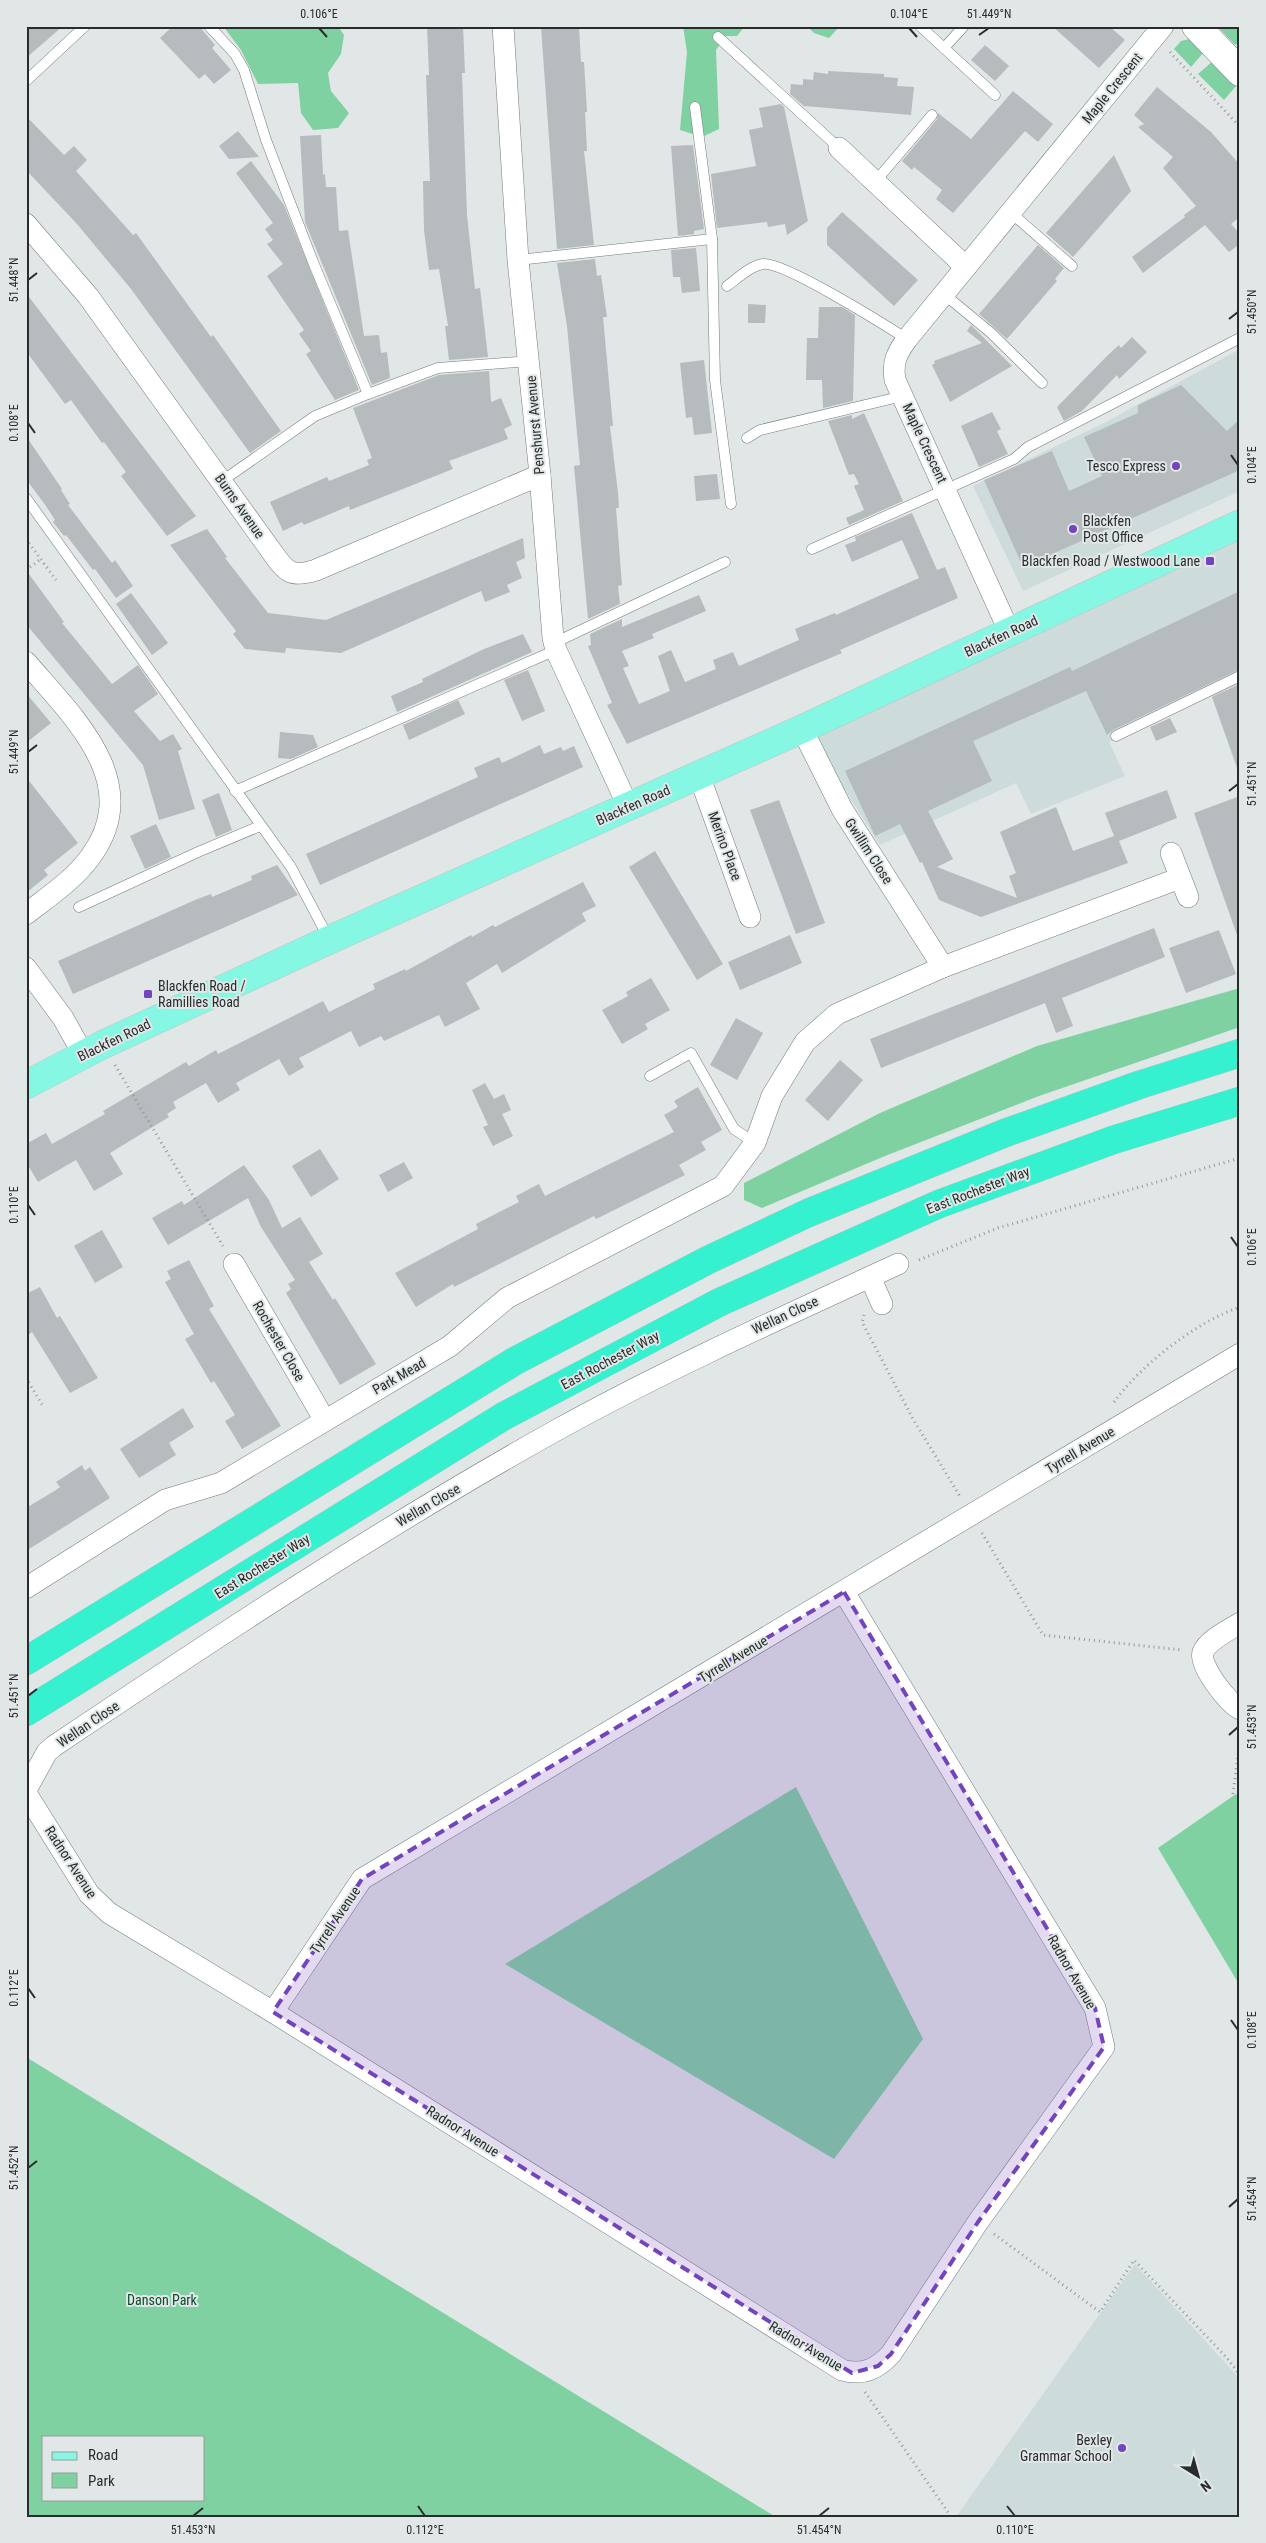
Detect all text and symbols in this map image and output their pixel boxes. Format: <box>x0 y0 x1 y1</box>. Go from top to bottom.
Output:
text: 0.106°E <box>300 7 338 21</box>
text: 0.104°E <box>890 7 928 21</box>
text: 51.449°N <box>967 7 1011 21</box>
street label: Maple Crescent <box>1079 49 1145 127</box>
text: 51.448°N <box>7 258 21 302</box>
text: 51.450°N <box>1245 290 1259 334</box>
street label: Penshurst Avenue <box>523 374 547 475</box>
street label: Maple Crescent <box>900 401 950 485</box>
text: 0.108°E <box>7 404 21 442</box>
text: 0.104°E <box>1245 446 1259 484</box>
place label: Tesco Express <box>1086 458 1166 474</box>
marker: Tesco Express <box>1170 460 1182 472</box>
street label: Burns Avenue <box>212 471 268 542</box>
place label: Blackfen Post Office <box>1083 513 1144 545</box>
marker: Blackfen Post Office <box>1067 523 1079 535</box>
place label: Blackfen Road / Westwood Lane <box>1022 553 1200 569</box>
marker: Blackfen Road / Westwood Lane <box>1204 555 1216 567</box>
street label: Blackfen Road <box>962 612 1040 660</box>
text: 51.449°N <box>7 730 21 774</box>
text: 51.451°N <box>1245 762 1259 806</box>
street label: Blackfen Road <box>594 782 672 828</box>
street label: Merino Place <box>705 809 745 883</box>
street label: Gwillim Close <box>842 815 896 887</box>
place label: Blackfen Road / Ramillies Road <box>158 978 246 1010</box>
marker: Blackfen Road / Ramillies Road <box>142 988 154 1000</box>
street label: Blackfen Road <box>75 1015 153 1065</box>
street label: East Rochester Way <box>924 1163 1032 1217</box>
text: 0.110°E <box>7 1186 21 1224</box>
text: 0.106°E <box>1245 1228 1259 1266</box>
street label: Wellan Close <box>749 1293 821 1337</box>
street label: Rochester Close <box>250 1298 309 1384</box>
street label: East Rochester Way <box>558 1327 662 1393</box>
street label: Park Mead <box>369 1354 429 1398</box>
street label: Tyrrell Avenue <box>1043 1423 1118 1477</box>
street label: Wellan Close <box>393 1480 463 1530</box>
street label: East Rochester Way <box>211 1530 313 1602</box>
street label: Tyrrell Avenue <box>696 1632 771 1686</box>
text: 51.451°N <box>7 1674 21 1718</box>
street label: Wellan Close <box>54 1697 122 1751</box>
text: 51.453°N <box>1245 1705 1259 1749</box>
street label: Radnor Avenue <box>42 1823 100 1901</box>
street label: Tyrrell Avenue <box>307 1883 364 1957</box>
street label: Radnor Avenue <box>1044 1932 1100 2012</box>
text: 0.112°E <box>7 1969 21 2007</box>
text: 0.108°E <box>1245 2011 1259 2049</box>
street label: Radnor Avenue <box>424 2102 503 2160</box>
text: 51.452°N <box>7 2146 21 2190</box>
text: 51.454°N <box>1245 2177 1259 2221</box>
park label: Danson Park <box>127 2292 198 2308</box>
street label: Radnor Avenue <box>766 2318 846 2374</box>
place label: Bexley Grammar School <box>1020 2432 1112 2464</box>
legend <box>42 2436 205 2500</box>
marker: Bexley Grammar School <box>1116 2442 1128 2454</box>
text: Road <box>88 2446 118 2464</box>
north arrow <box>1174 2450 1224 2500</box>
text: Park <box>88 2472 115 2490</box>
text: N <box>1198 2477 1214 2495</box>
text: 51.453°N <box>171 2523 215 2537</box>
text: 0.112°E <box>406 2523 444 2537</box>
text: 51.454°N <box>797 2523 841 2537</box>
text: 0.110°E <box>996 2523 1034 2537</box>

